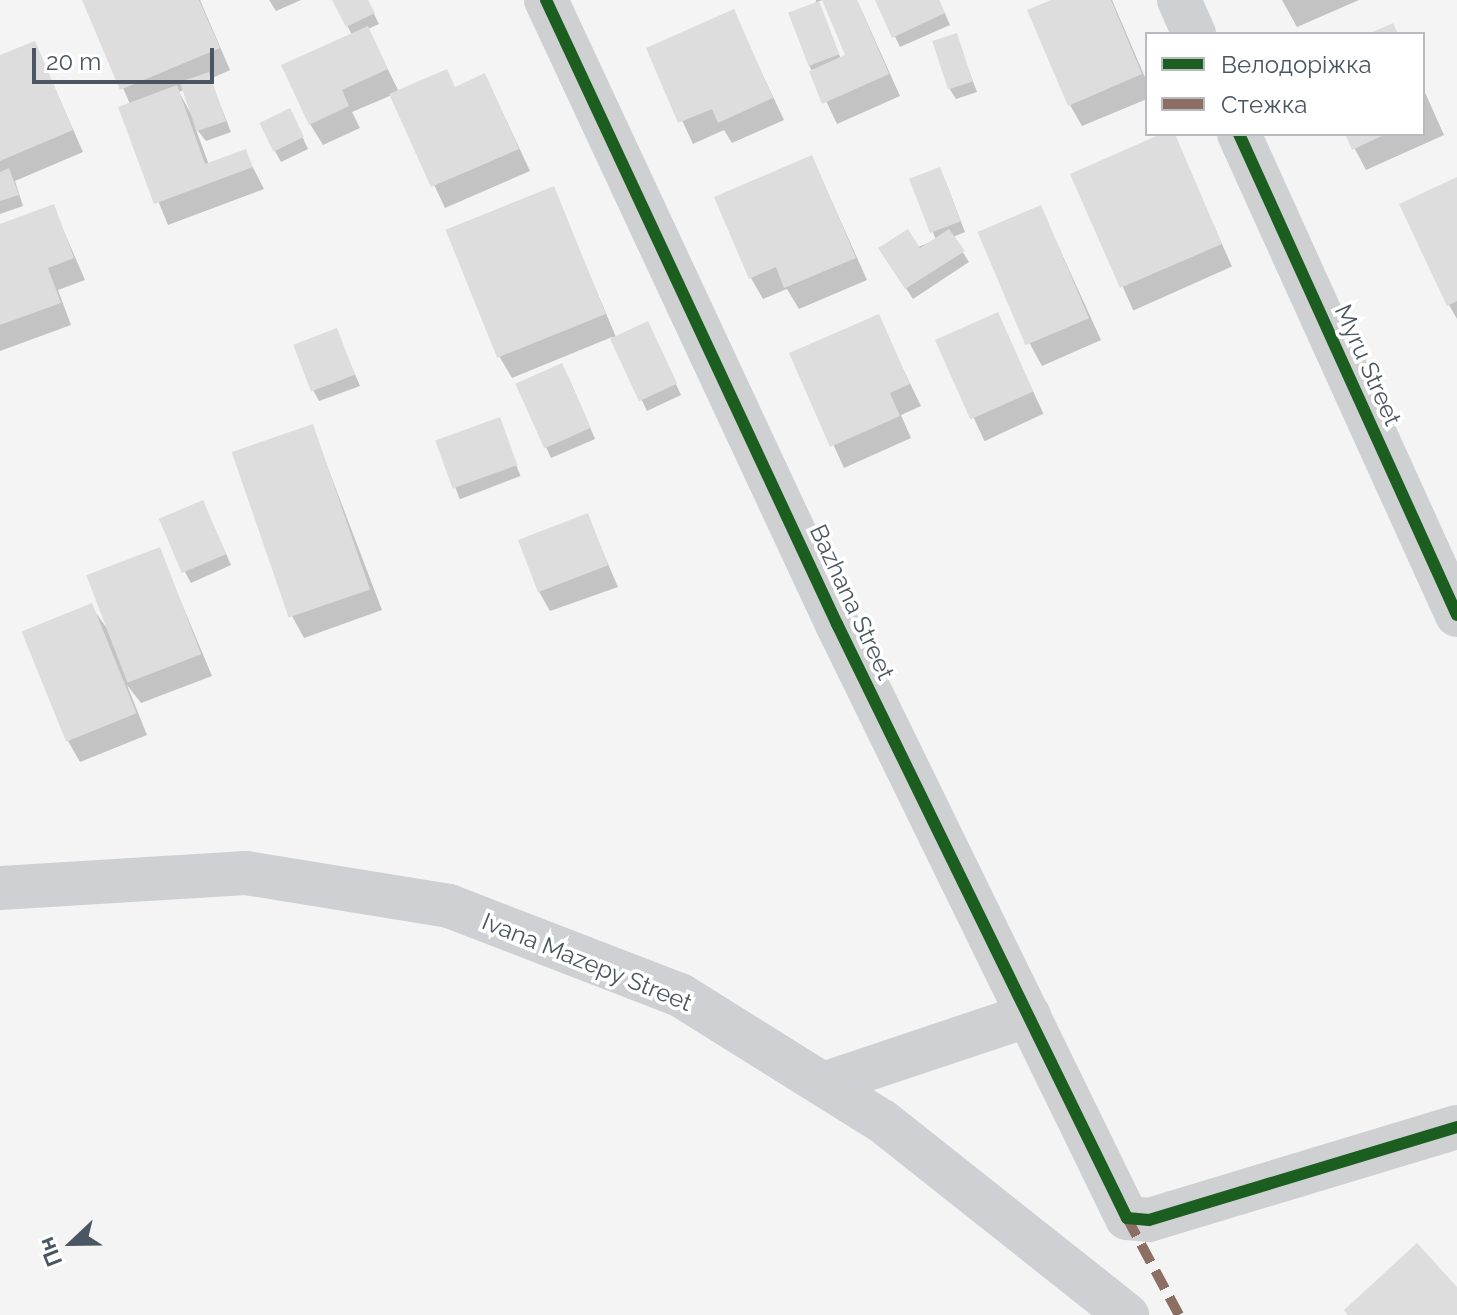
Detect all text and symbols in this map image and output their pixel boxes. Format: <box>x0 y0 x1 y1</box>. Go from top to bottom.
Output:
scale bar <box>36 32 218 82</box>
legend <box>1145 32 1425 136</box>
text: 20 m <box>46 47 101 76</box>
text: Велодоріжка <box>1221 50 1372 79</box>
text: Стежка <box>1221 90 1307 119</box>
street label: Myru Street <box>1329 300 1407 430</box>
street label: Bazhana Street <box>804 520 900 684</box>
street label: Ivana Mazepy Street <box>478 907 696 1017</box>
north arrow <box>32 1203 112 1283</box>
text: Пн <box>32 1234 67 1270</box>

